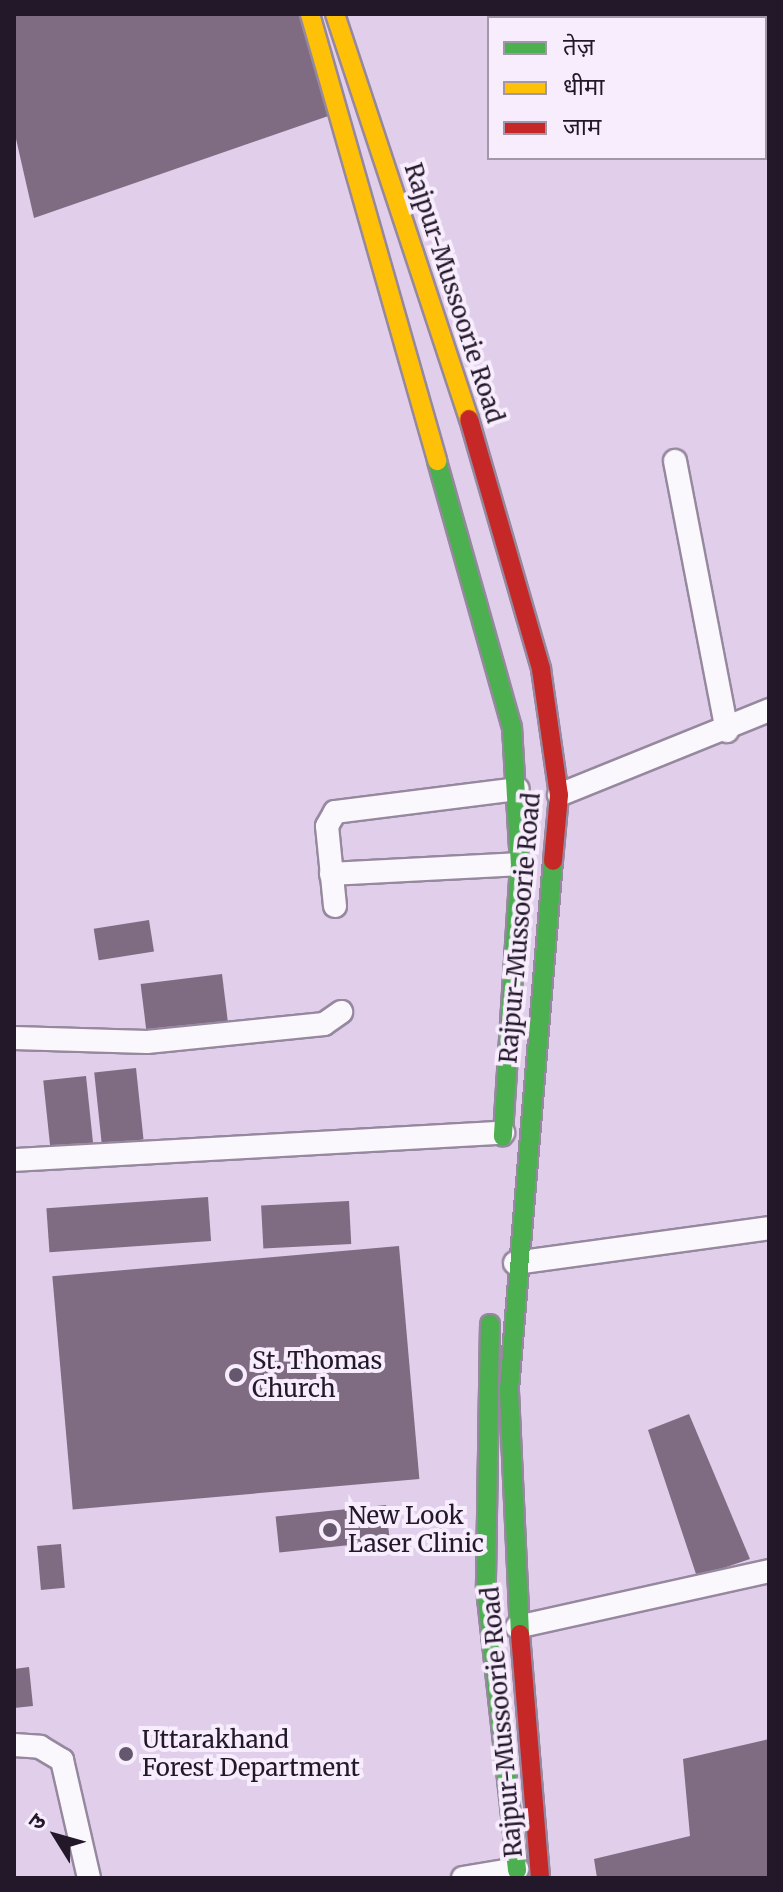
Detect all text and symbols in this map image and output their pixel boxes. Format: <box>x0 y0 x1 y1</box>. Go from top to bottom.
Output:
legend <box>487 16 767 160</box>
text: तेज़ <box>563 31 595 62</box>
text: धीमा <box>563 71 605 102</box>
text: जाम <box>563 111 601 142</box>
street label: Rajpur-Mussoorie Road <box>398 159 510 427</box>
street label: Rajpur-Mussoorie Road <box>494 791 546 1065</box>
place label: St. Thomas Church <box>252 1347 382 1403</box>
marker: St. Thomas Church <box>227 1366 245 1384</box>
place label: New Look Laser Clinic <box>348 1502 484 1558</box>
marker: New Look Laser Clinic <box>319 1519 341 1541</box>
street label: Rajpur-Mussoorie Road <box>476 1585 528 1859</box>
place label: Uttarakhand Forest Department <box>142 1726 360 1782</box>
marker: Uttarakhand Forest Department <box>117 1745 135 1763</box>
north arrow <box>16 1796 96 1876</box>
text: उ <box>22 1808 52 1835</box>

